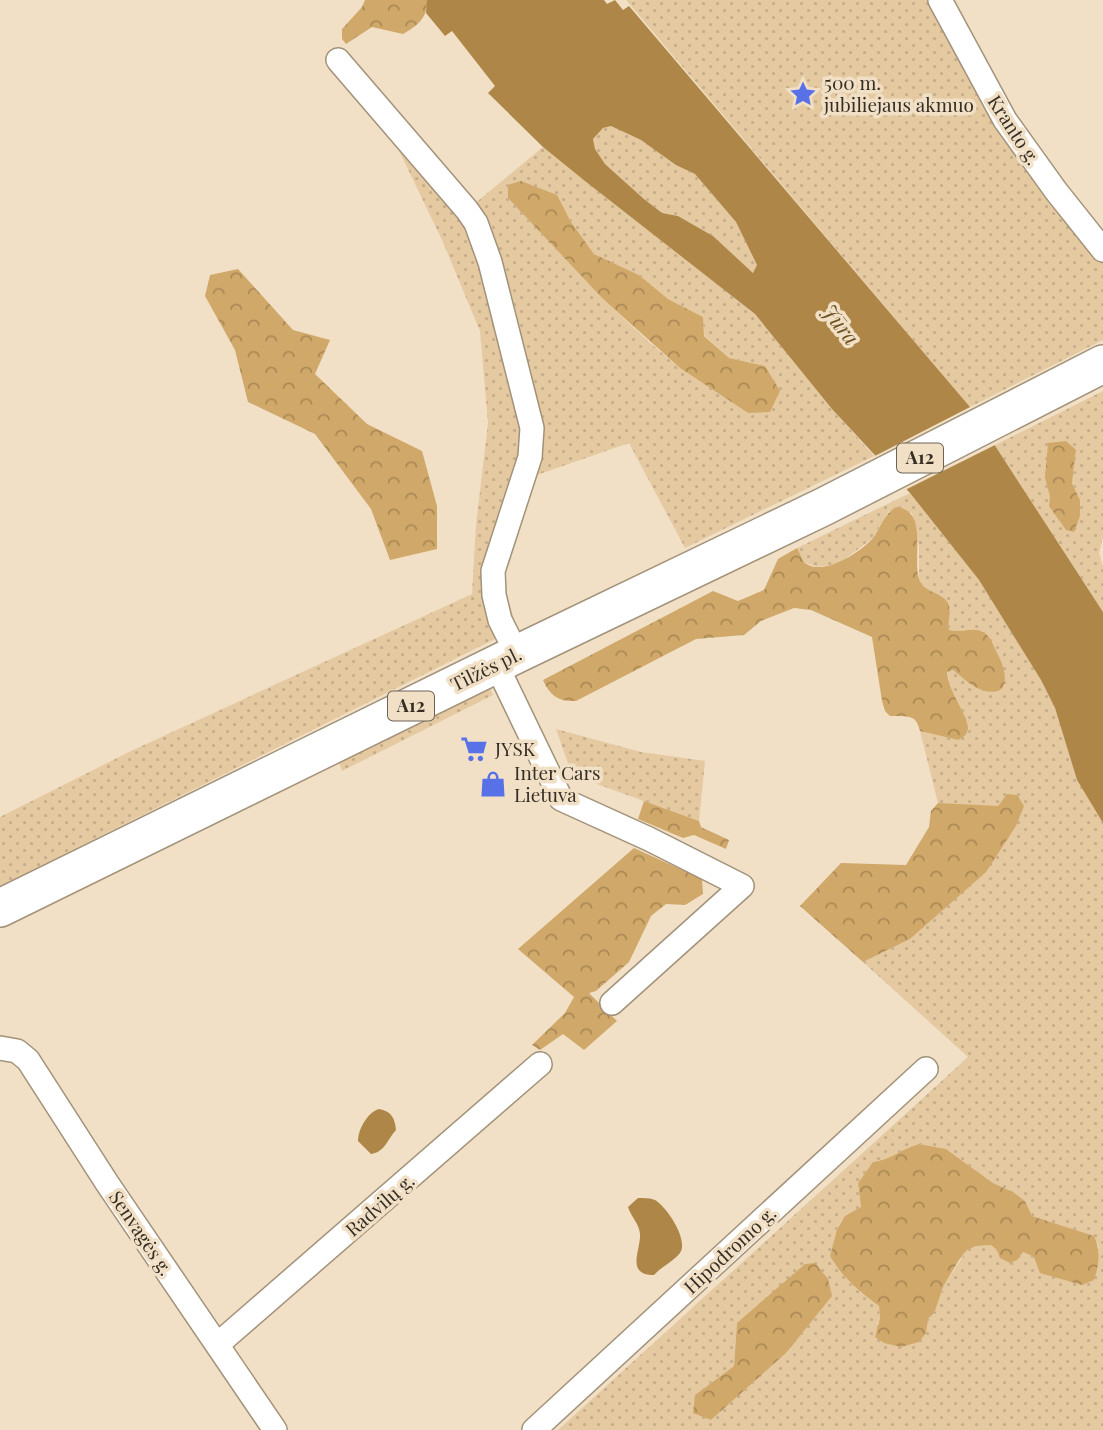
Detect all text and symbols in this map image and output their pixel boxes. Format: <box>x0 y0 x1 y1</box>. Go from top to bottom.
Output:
place label: 500 m. jubiliejaus akmuo <box>823 69 974 117</box>
place icon: 500 m. jubiliejaus akmuo <box>788 79 818 109</box>
street label: Kranto g. <box>983 89 1047 169</box>
water label: Jūra <box>817 298 866 350</box>
road number: A12 <box>897 444 943 472</box>
street label: Tilžės pl. <box>446 640 525 696</box>
road number: A12 <box>388 692 434 720</box>
supermarket icon: JYSK <box>459 734 489 764</box>
place label: JYSK <box>494 735 536 761</box>
place label: Inter Cars Lietuva <box>514 759 600 807</box>
shop icon: Inter Cars Lietuva <box>478 769 508 799</box>
street label: Radvilų g. <box>339 1167 419 1242</box>
street label: Senvagės g. <box>104 1185 180 1280</box>
street label: Hipodromo g. <box>677 1200 781 1299</box>

